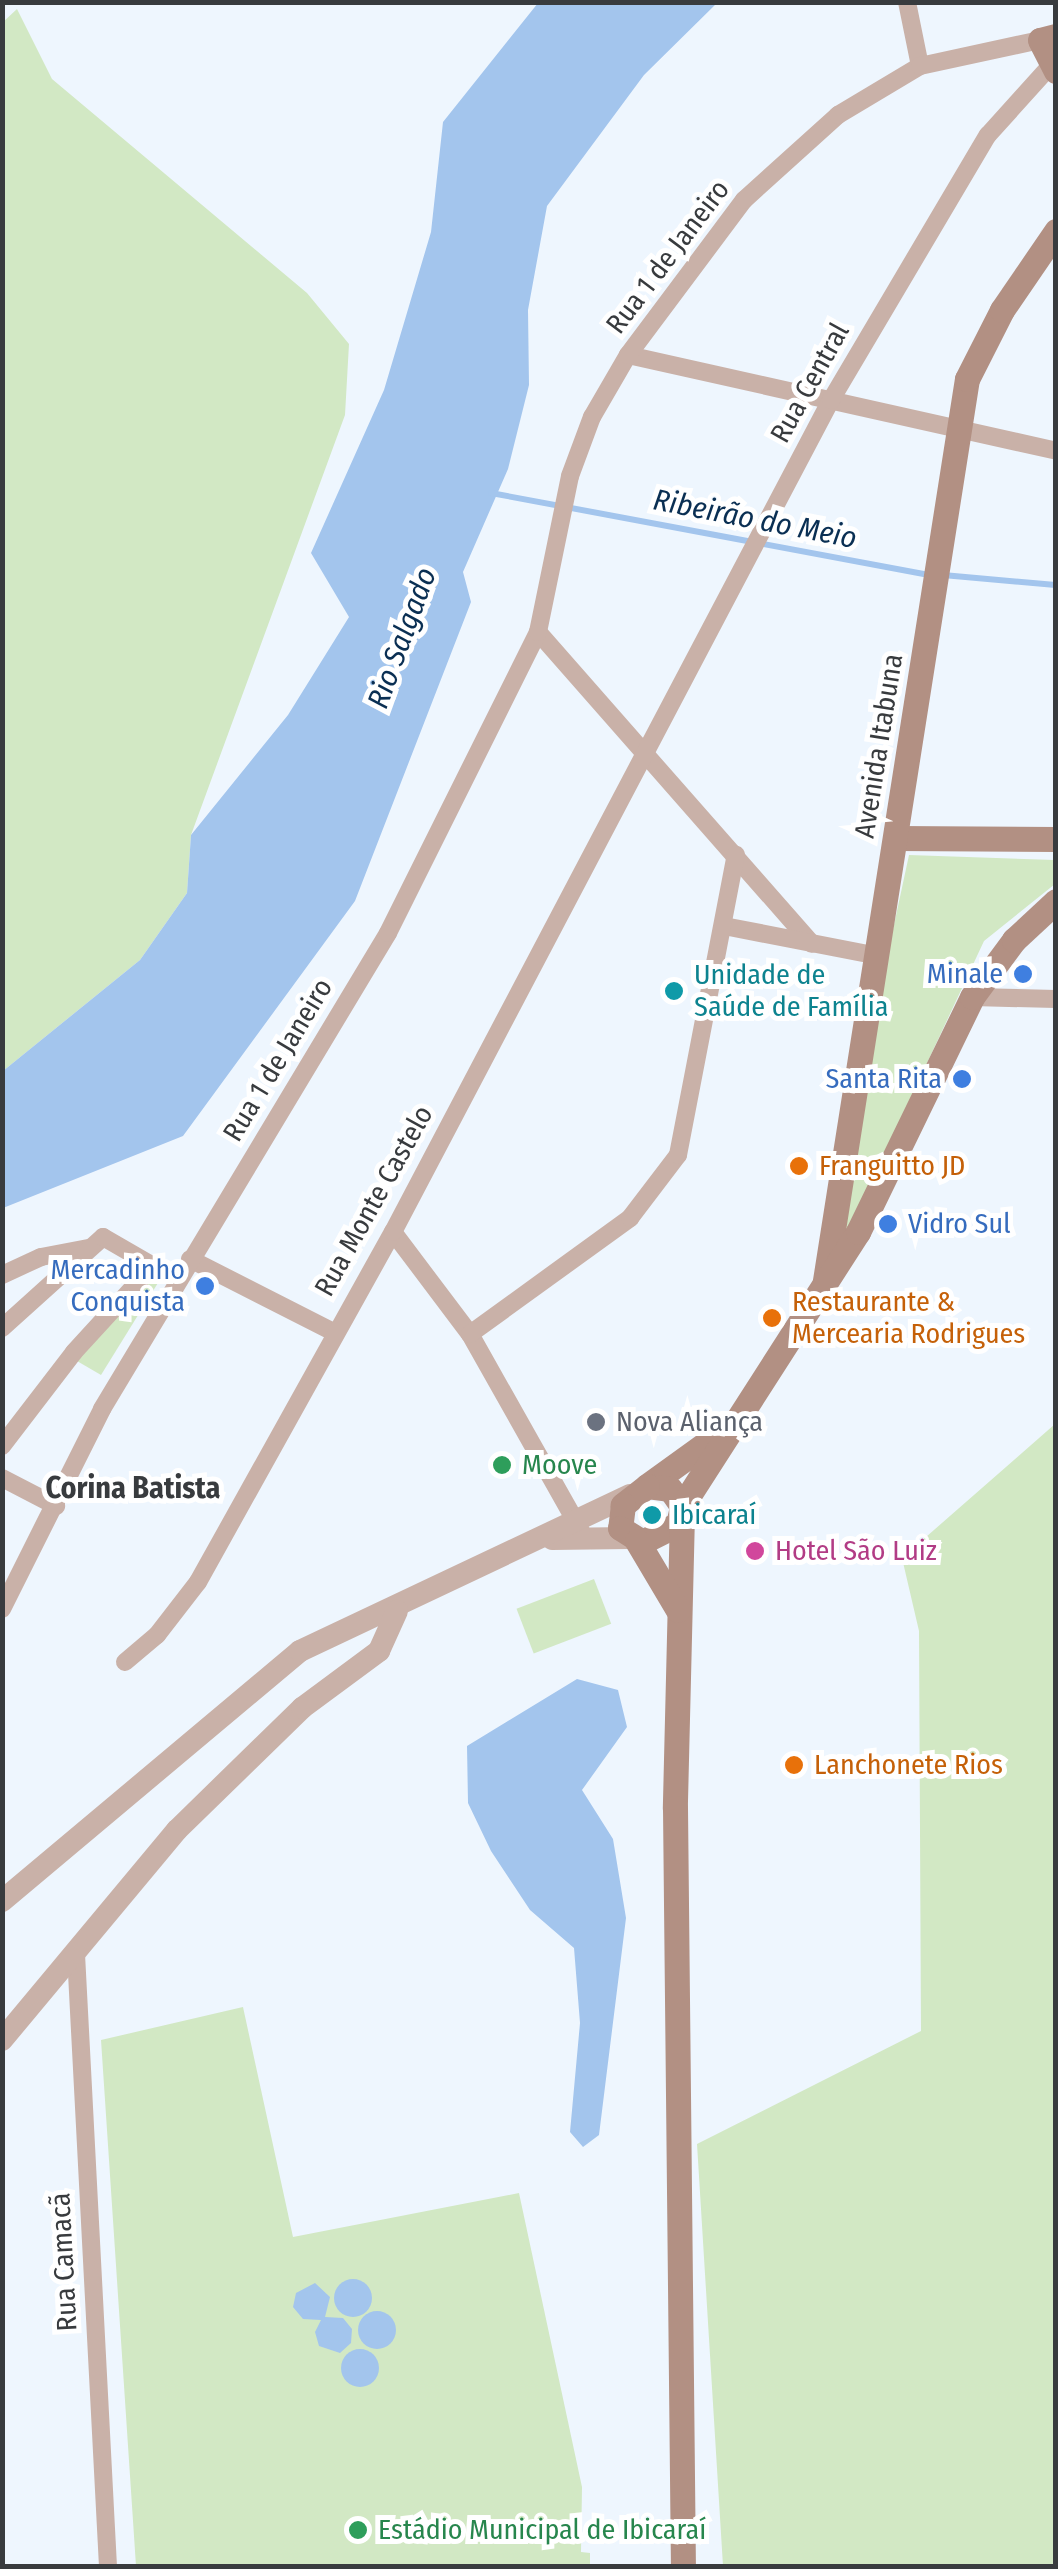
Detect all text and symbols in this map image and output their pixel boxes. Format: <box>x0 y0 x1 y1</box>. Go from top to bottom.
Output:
street label: Rua 1 de Janeiro <box>599 173 737 341</box>
street label: Rua Central <box>763 317 857 449</box>
water label: Ribeirão do Meio <box>650 482 860 556</box>
water label: Rio Salgado <box>360 563 444 713</box>
street label: Avenida Itabuna <box>848 651 910 841</box>
place label: Minale <box>927 957 1003 991</box>
place label: Unidade de Saúde de Família <box>694 958 888 1024</box>
marker: Minale <box>1012 963 1034 985</box>
street label: Rua 1 de Janeiro <box>216 973 340 1147</box>
marker: Unidade de Saúde de Família <box>663 980 685 1002</box>
place label: Santa Rita <box>825 1062 942 1096</box>
marker: Santa Rita <box>951 1068 973 1090</box>
street label: Rua Monte Castelo <box>308 1100 440 1302</box>
place label: Franguitto JD <box>819 1149 965 1183</box>
marker: Franguitto JD <box>788 1155 810 1177</box>
place label: Vidro Sul <box>908 1207 1011 1241</box>
marker: Vidro Sul <box>877 1213 899 1235</box>
place label: Mercadinho Conquista <box>51 1253 185 1319</box>
marker: Mercadinho Conquista <box>194 1275 216 1297</box>
place label: Restaurante & Mercearia Rodrigues <box>792 1285 1025 1351</box>
marker: Restaurante & Mercearia Rodrigues <box>761 1307 783 1329</box>
place label: Nova Aliança <box>616 1405 763 1439</box>
marker: Nova Aliança <box>585 1411 607 1433</box>
place label: Moove <box>522 1448 597 1482</box>
marker: Moove <box>491 1454 513 1476</box>
district label: Corina Batista <box>45 1470 221 1506</box>
place label: Ibicaraí <box>672 1498 756 1532</box>
marker: Ibicaraí <box>641 1504 663 1526</box>
place label: Hotel São Luiz <box>775 1534 937 1568</box>
marker: Hotel São Luiz <box>744 1540 766 1562</box>
place label: Lanchonete Rios <box>814 1748 1003 1782</box>
marker: Lanchonete Rios <box>783 1754 805 1776</box>
street label: Rua Camacã <box>44 2192 84 2332</box>
place label: Estádio Municipal de Ibicaraí <box>378 2513 706 2547</box>
marker: Estádio Municipal de Ibicaraí <box>347 2519 369 2541</box>

